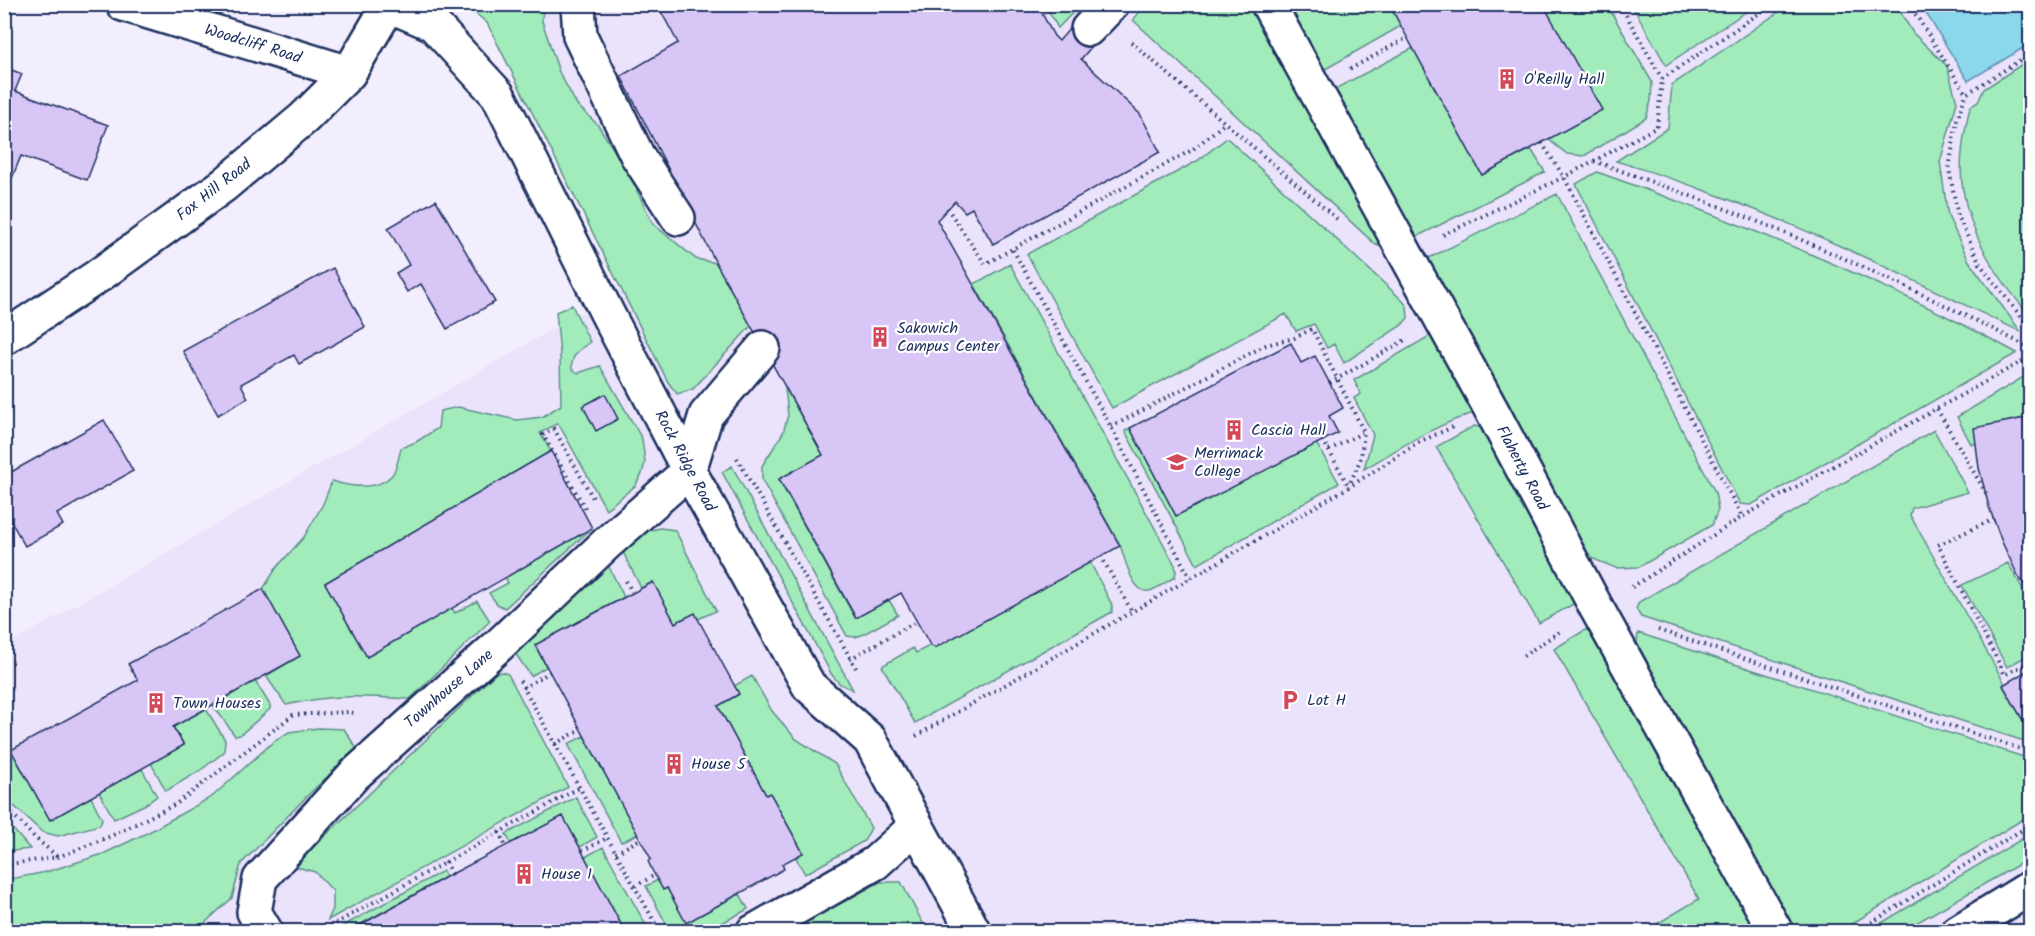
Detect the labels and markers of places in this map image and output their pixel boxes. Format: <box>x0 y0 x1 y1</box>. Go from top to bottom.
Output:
building icon: O'Reilly Hall <box>1495 67 1519 91</box>
place label: O'Reilly Hall <box>1524 67 1604 92</box>
place label: Sakowich Campus Center <box>897 316 1001 359</box>
building icon: Sakowich Campus Center <box>868 325 892 349</box>
building icon: Cascia Hall <box>1222 418 1246 442</box>
place label: Cascia Hall <box>1251 418 1326 443</box>
place label: Merrimack College <box>1194 441 1264 484</box>
school or university icon: Merrimack College <box>1165 450 1189 474</box>
parking icon: Lot H <box>1278 688 1302 712</box>
place label: Lot H <box>1307 688 1346 713</box>
building icon: Town Houses <box>144 691 168 715</box>
place label: Town Houses <box>173 691 261 716</box>
building icon: House 5 <box>662 752 686 776</box>
place label: House 5 <box>691 752 747 777</box>
building icon: House 1 <box>512 862 536 886</box>
place label: House 1 <box>541 862 592 887</box>

